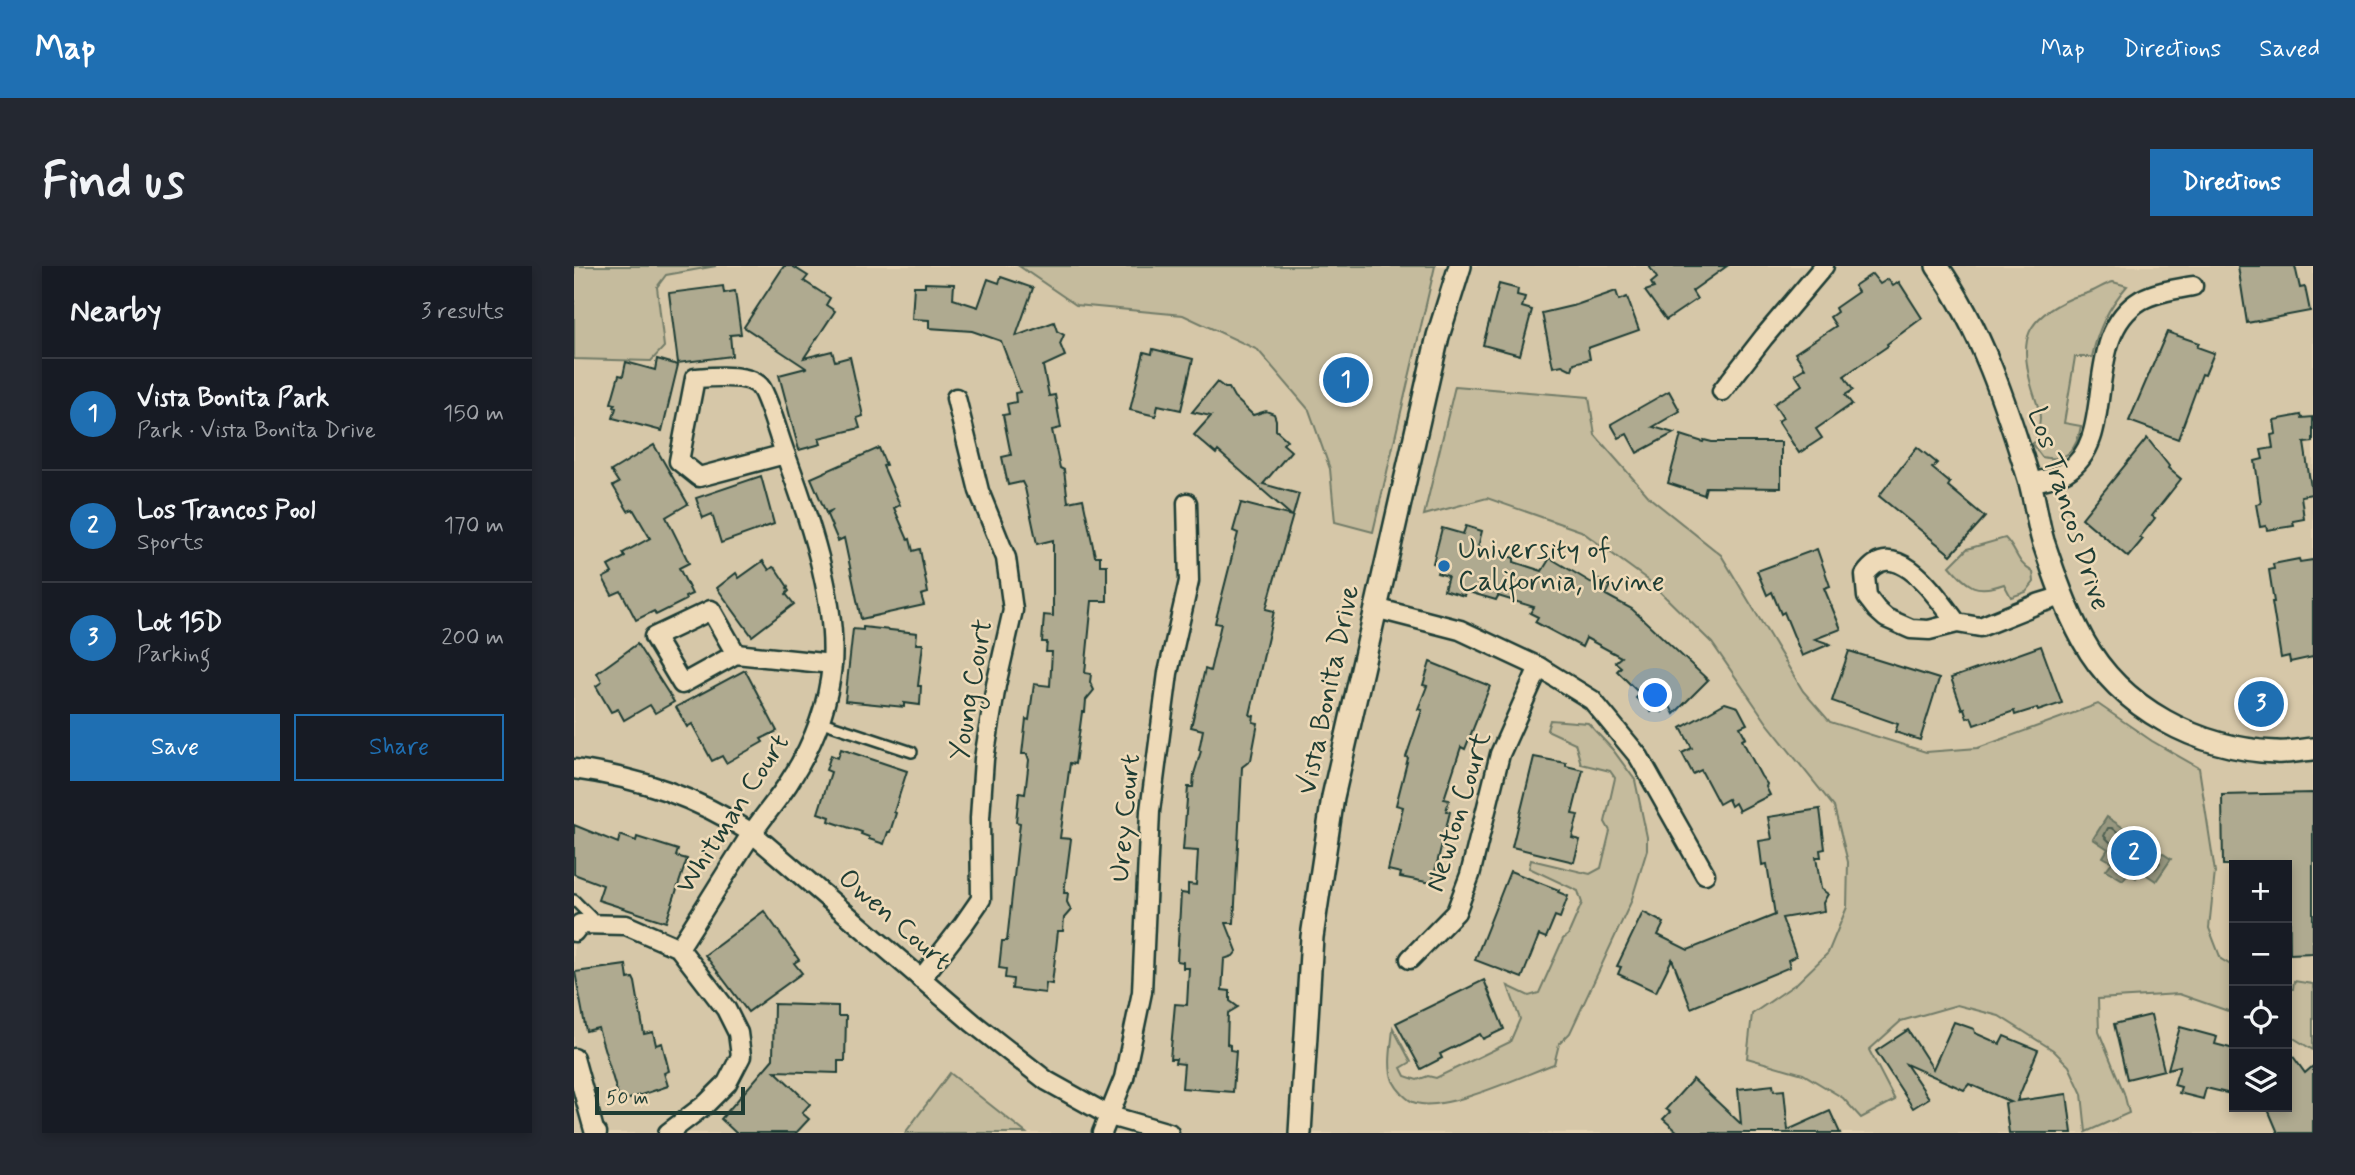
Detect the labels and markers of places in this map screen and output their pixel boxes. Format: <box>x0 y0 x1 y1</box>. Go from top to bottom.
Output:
pin: 1 <box>1323 354 1369 406</box>
place label: University of California, Irvine <box>1458 532 1665 603</box>
marker: University of California, Irvine <box>1436 558 1452 574</box>
pin: 3 <box>2238 678 2284 730</box>
pin: 2 <box>2111 827 2157 879</box>

